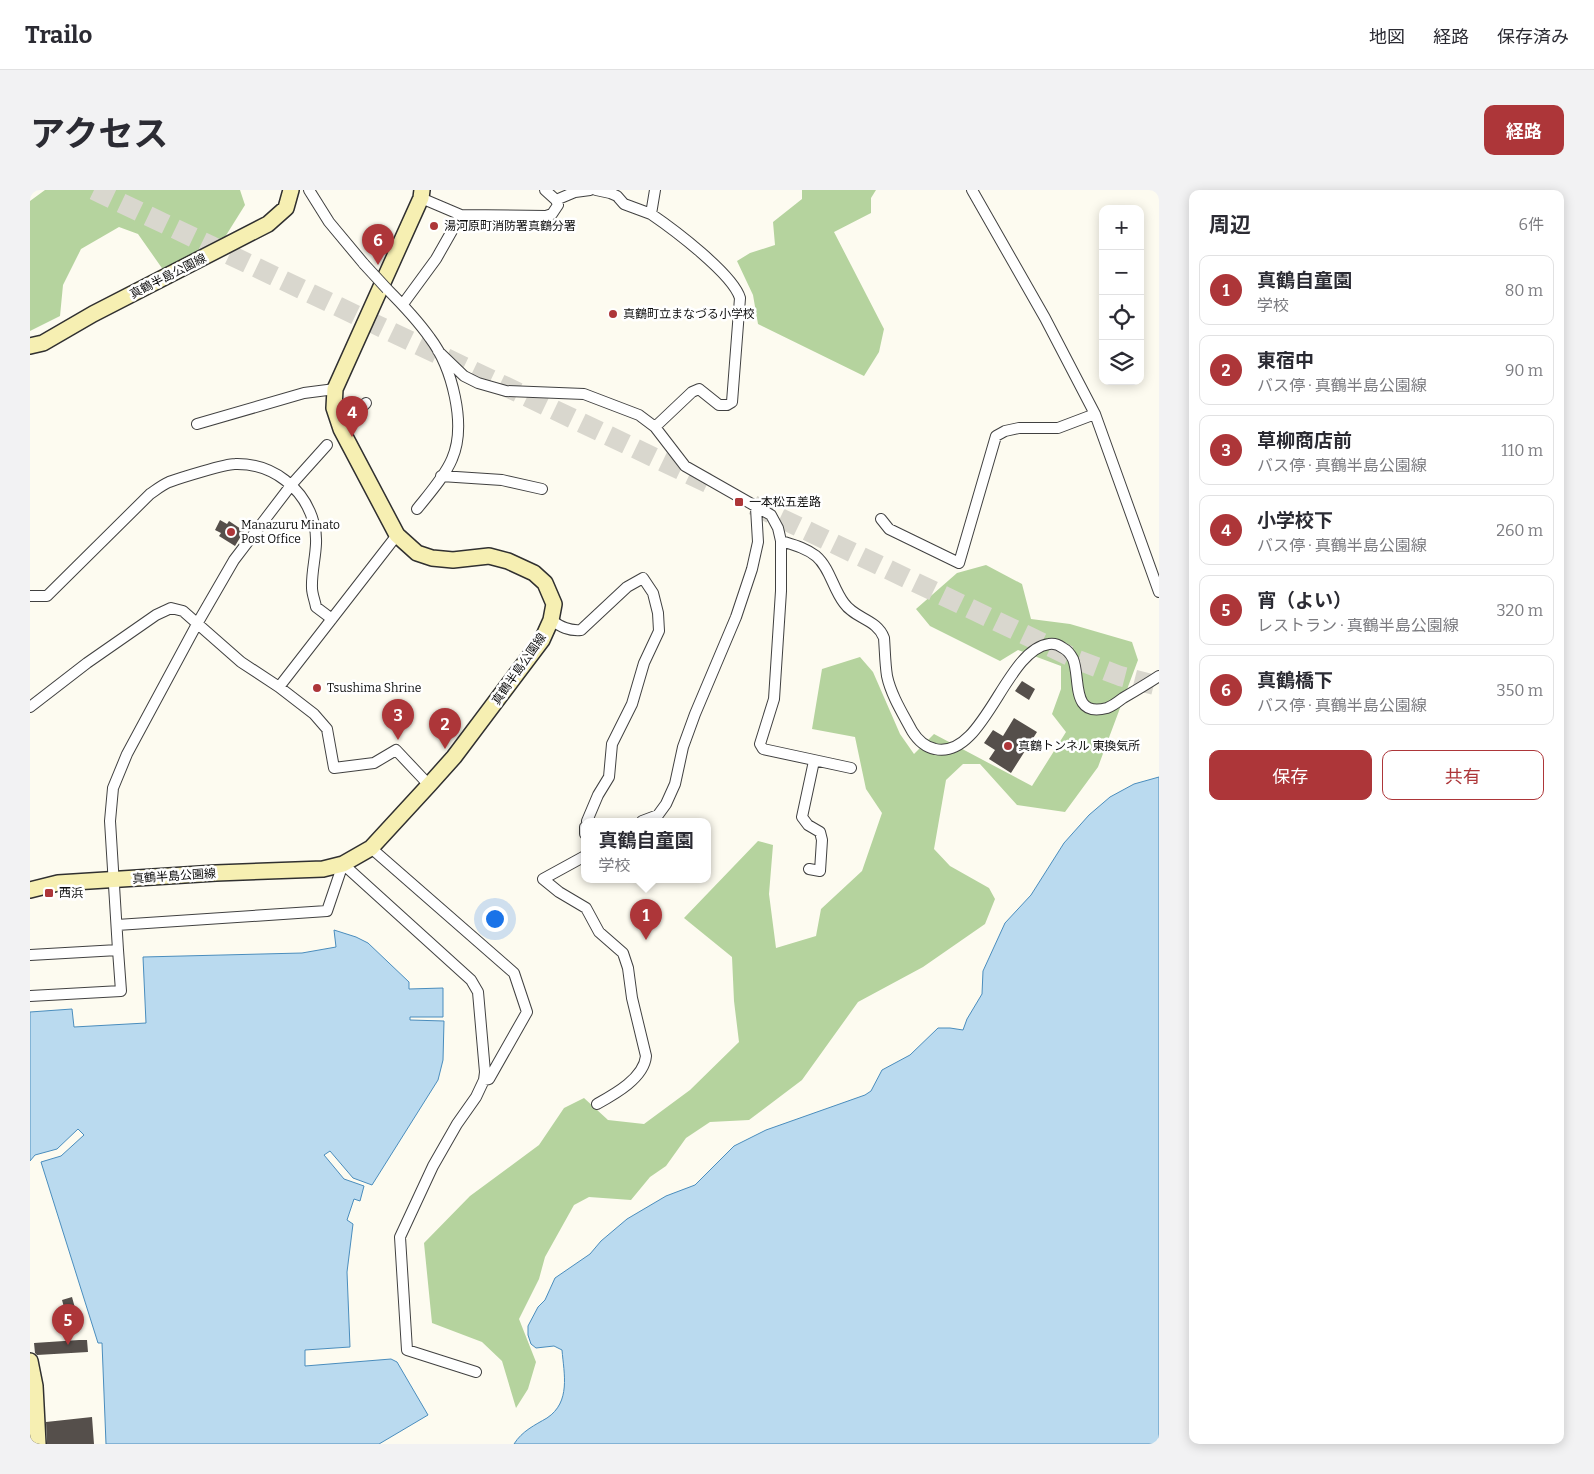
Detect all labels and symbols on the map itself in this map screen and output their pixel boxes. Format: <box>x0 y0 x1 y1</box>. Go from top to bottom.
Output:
place label: 湯河原町消防署真鶴分署 <box>444 219 576 233</box>
marker: 湯河原町消防署真鶴分署 <box>428 220 440 232</box>
pin: 6 <box>362 224 394 265</box>
street label: 真鶴半島公園線 <box>127 251 209 301</box>
place label: 真鶴町立まなづる小学校 <box>623 307 755 321</box>
marker: 真鶴町立まなづる小学校 <box>607 308 619 320</box>
pin: 4 <box>336 396 368 437</box>
place label: 一本松五差路 <box>749 495 821 509</box>
marker: 一本松五差路 <box>733 496 745 508</box>
place label: Manazuru Minato Post Office <box>241 518 340 546</box>
marker: Manazuru Minato Post Office <box>225 526 237 538</box>
street label: 真鶴半島公園線 <box>489 631 549 707</box>
place label: Tsushima Shrine <box>327 681 421 695</box>
marker: Tsushima Shrine <box>311 682 323 694</box>
pin: 3 <box>382 699 414 740</box>
pin: 2 <box>429 708 461 749</box>
place label: 真鶴トンネル 東換気所 <box>1018 739 1140 753</box>
marker: 真鶴トンネル 東換気所 <box>1002 740 1014 752</box>
street label: 真鶴半島公園線 <box>132 866 216 886</box>
place label: 西浜 <box>59 886 83 900</box>
marker: 西浜 <box>43 887 55 899</box>
pin: 1 <box>630 899 662 940</box>
your location <box>482 906 508 932</box>
pin: 5 <box>52 1304 84 1345</box>

